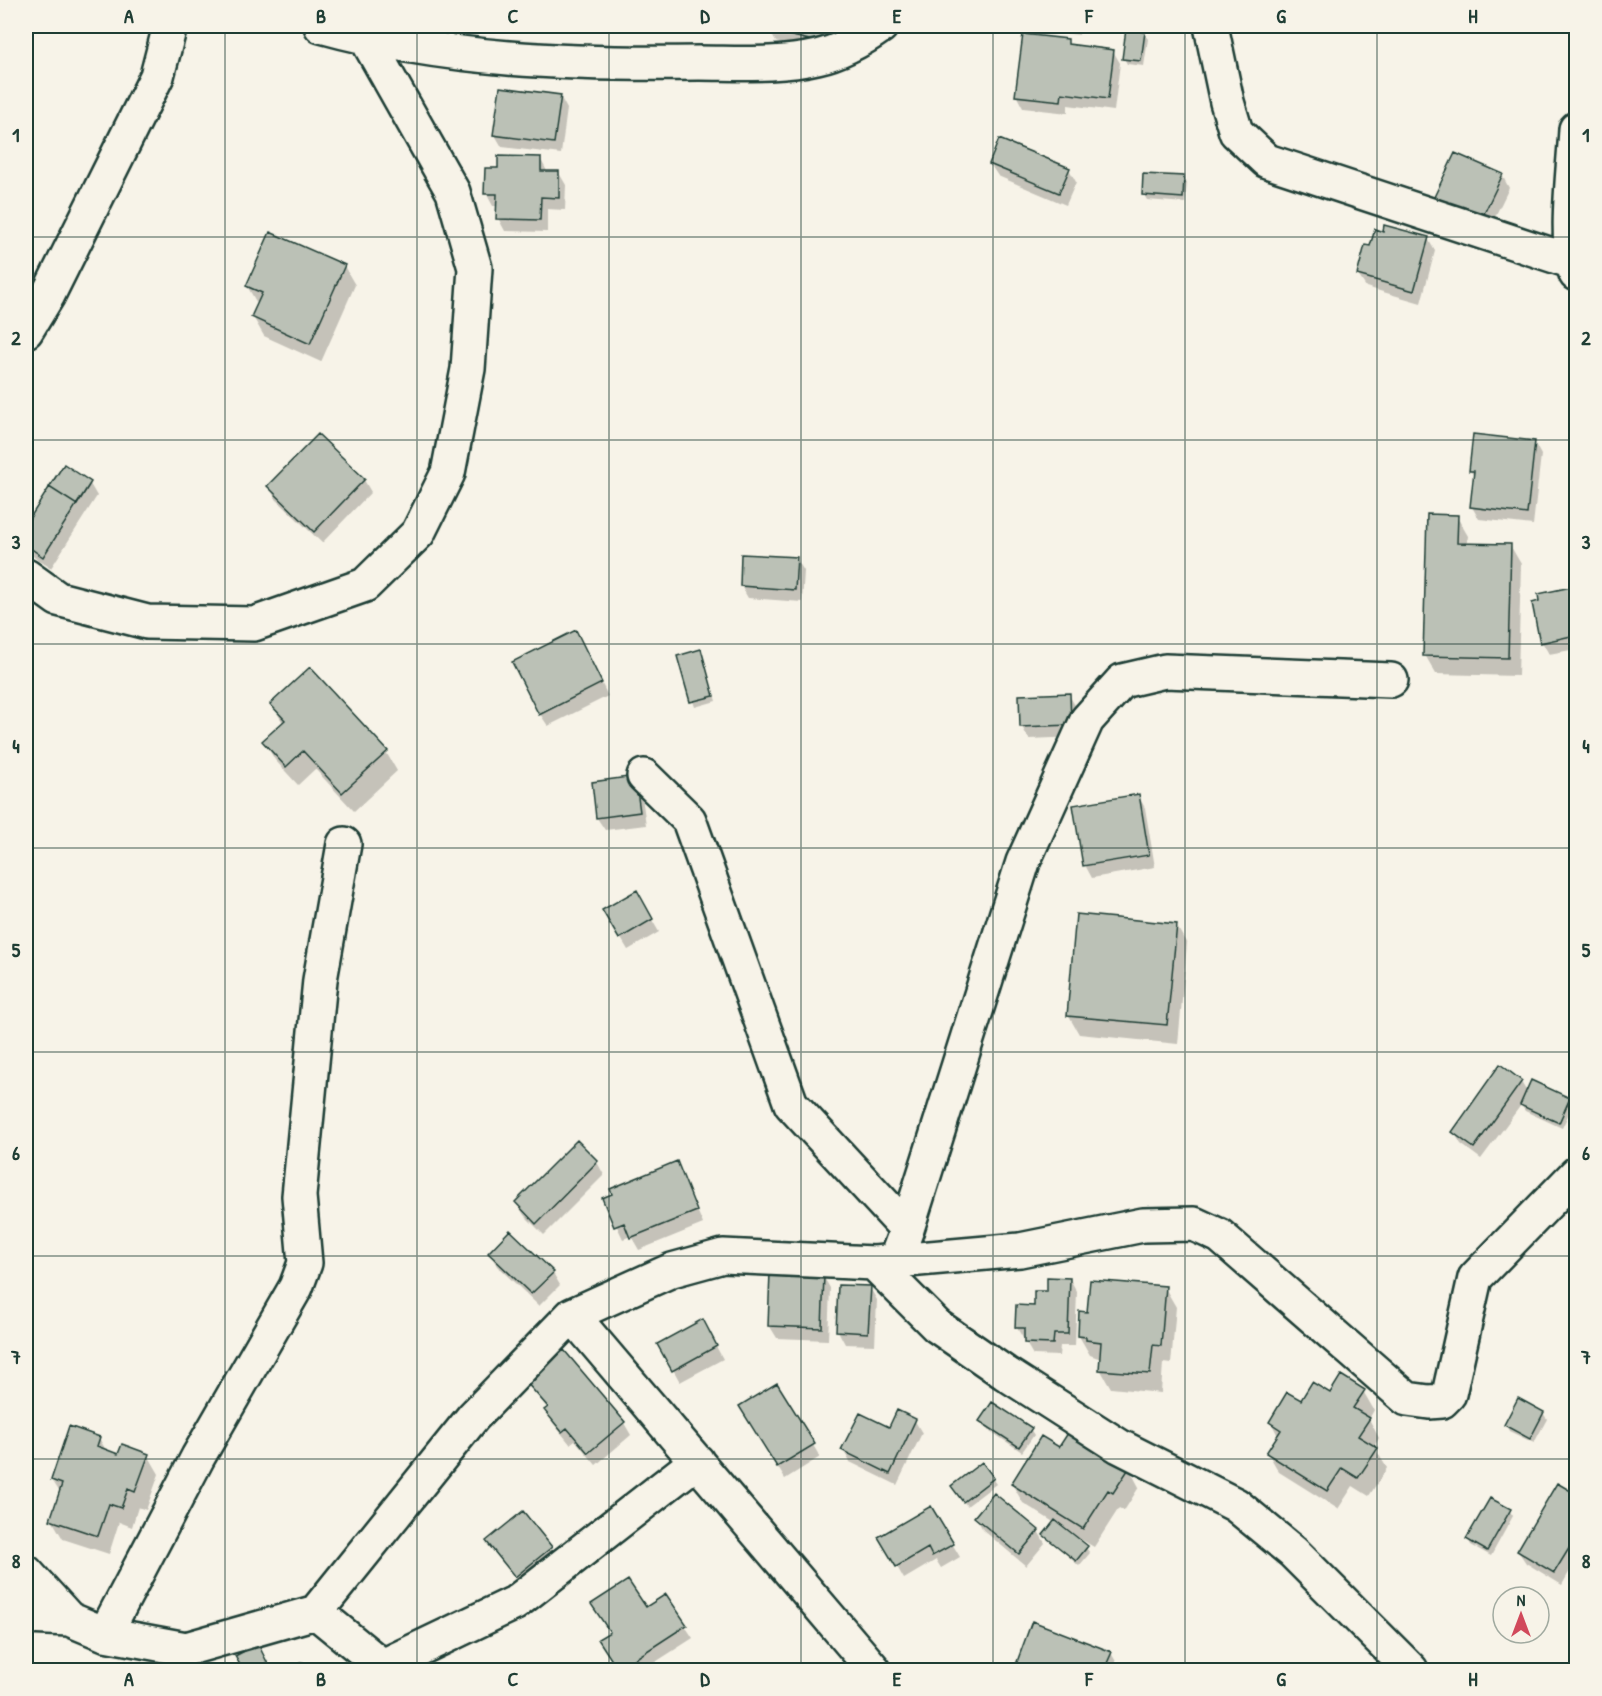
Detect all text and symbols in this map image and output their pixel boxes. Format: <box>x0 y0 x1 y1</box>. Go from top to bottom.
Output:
text: A <box>124 2 134 29</box>
text: B <box>316 2 326 29</box>
text: C <box>508 2 519 29</box>
text: D <box>700 2 710 29</box>
text: E <box>893 2 902 29</box>
text: F <box>1084 2 1094 29</box>
text: G <box>1276 2 1286 29</box>
text: H <box>1468 2 1478 29</box>
text: 1 <box>12 121 20 148</box>
text: 1 <box>1582 121 1590 148</box>
text: 2 <box>11 324 21 351</box>
text: 2 <box>1581 324 1591 351</box>
text: 3 <box>12 528 21 555</box>
text: 3 <box>1582 528 1591 555</box>
text: 4 <box>12 732 20 759</box>
text: 4 <box>1582 732 1590 759</box>
text: 5 <box>12 936 21 963</box>
text: 5 <box>1582 936 1591 963</box>
text: 6 <box>12 1139 20 1166</box>
text: 6 <box>1582 1139 1590 1166</box>
text: 7 <box>10 1343 21 1370</box>
text: 7 <box>1580 1343 1591 1370</box>
text: 8 <box>12 1547 21 1574</box>
text: 8 <box>1582 1547 1591 1574</box>
north arrow <box>1491 1585 1551 1645</box>
text: N <box>1517 1589 1526 1611</box>
text: A <box>124 1665 134 1692</box>
text: B <box>316 1665 326 1692</box>
text: C <box>508 1665 519 1692</box>
text: D <box>700 1665 710 1692</box>
text: E <box>893 1665 902 1692</box>
text: F <box>1084 1665 1094 1692</box>
text: G <box>1276 1665 1286 1692</box>
text: H <box>1468 1665 1478 1692</box>

